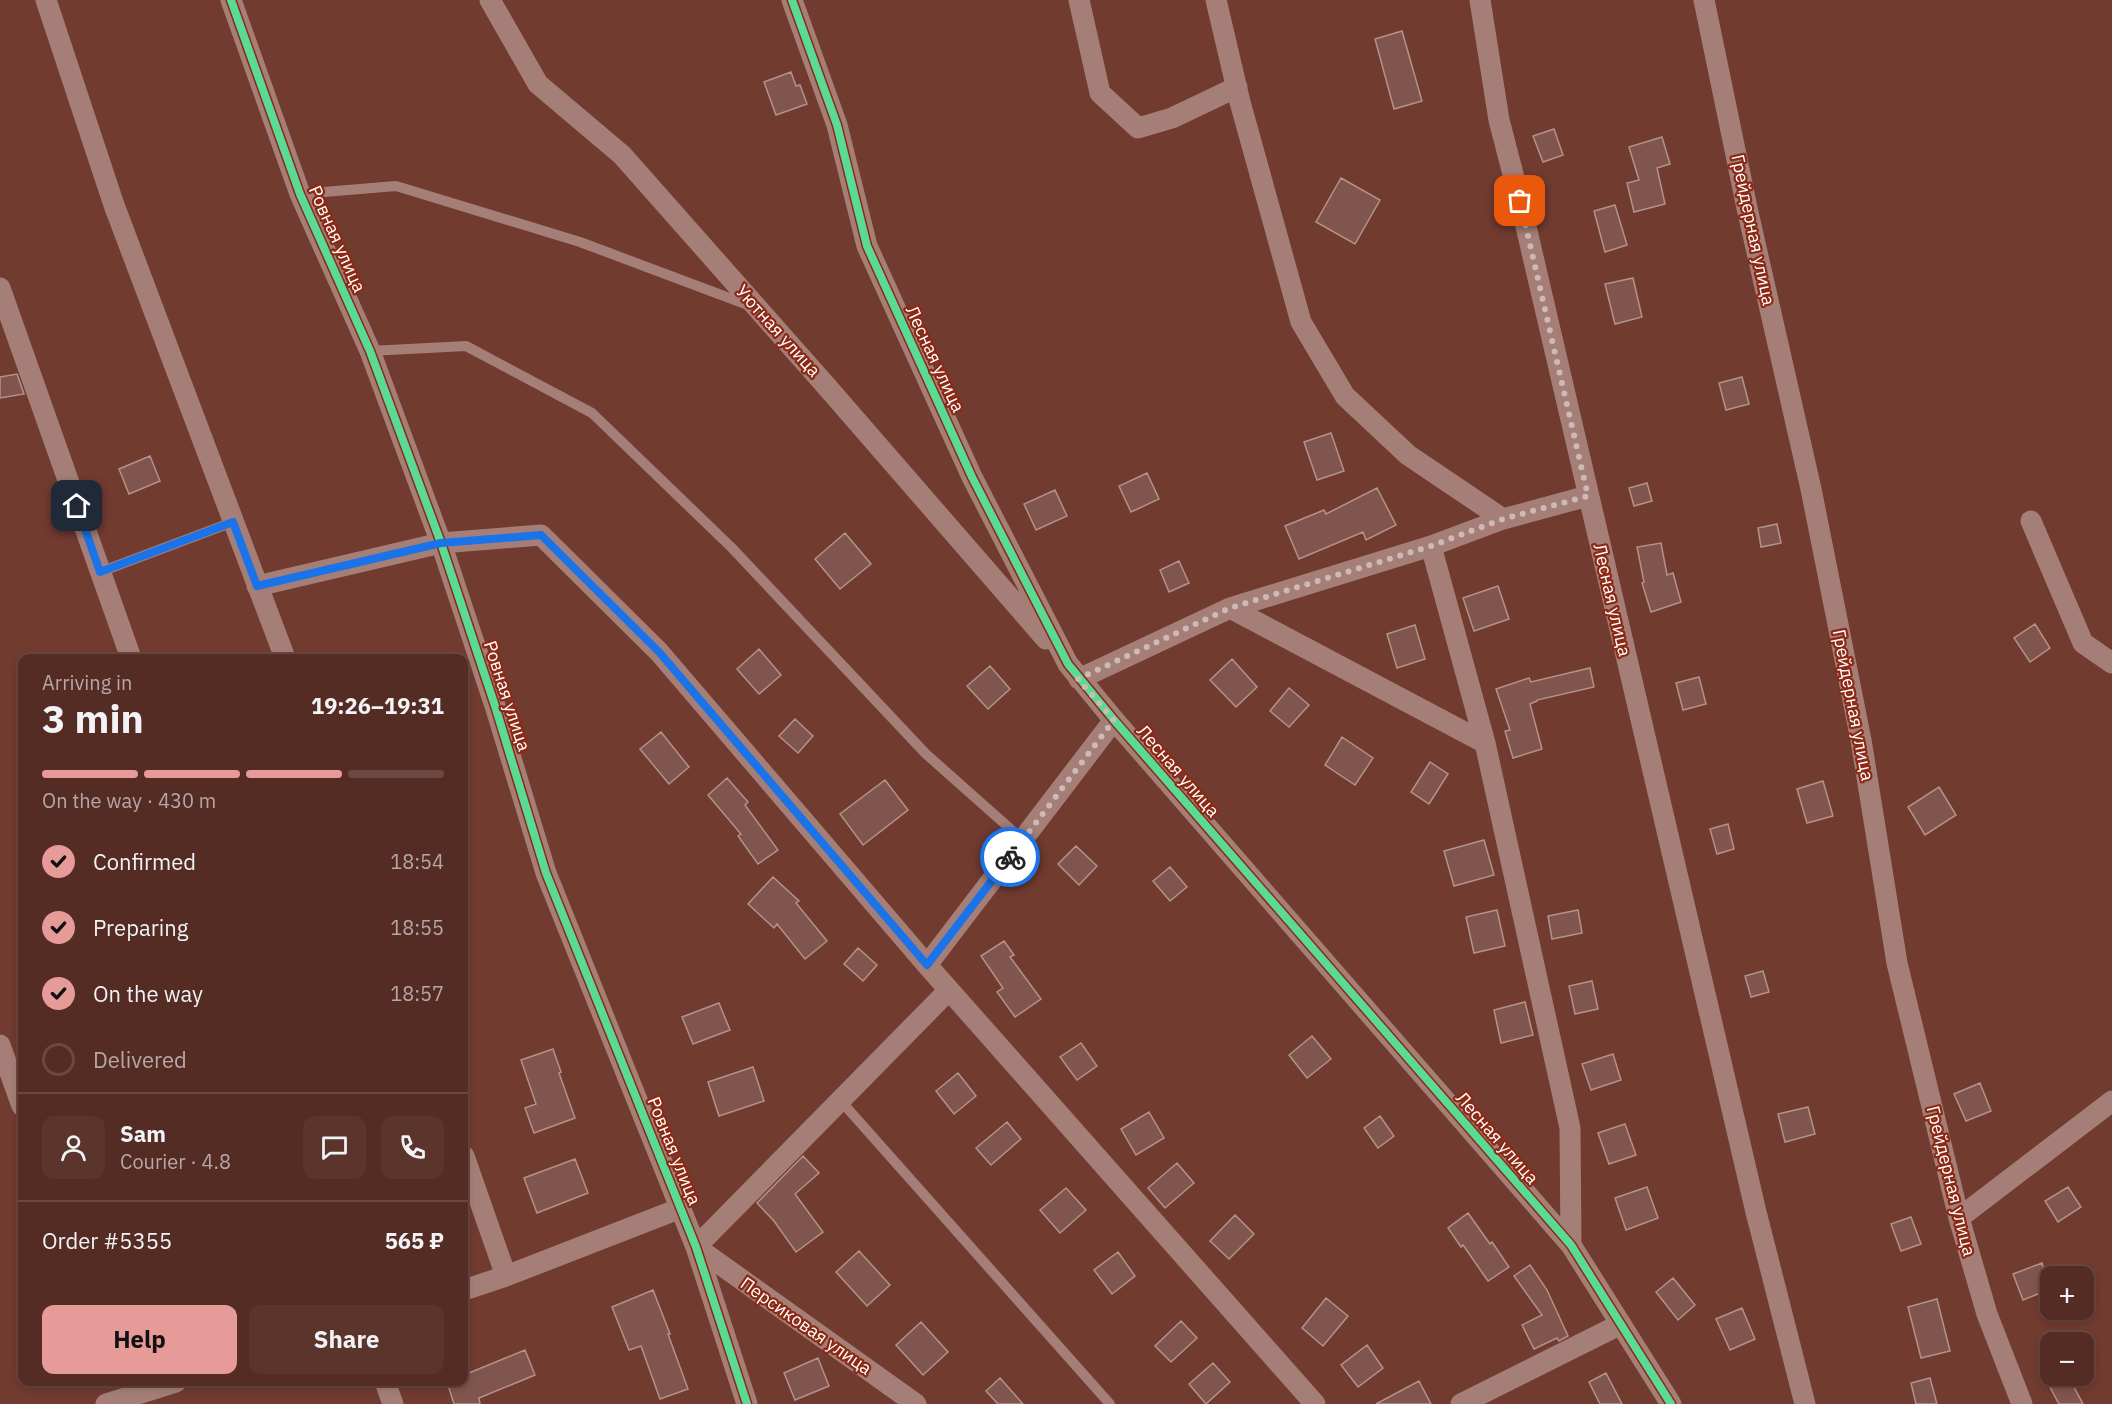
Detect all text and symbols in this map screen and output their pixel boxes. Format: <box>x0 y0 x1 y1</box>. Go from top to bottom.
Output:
street label: Грейдерная улица <box>1726 152 1781 308</box>
pin <box>1494 175 1545 226</box>
street label: Ровная улица <box>304 182 371 296</box>
icon: bag <box>1503 184 1536 217</box>
street label: Уютная улица <box>731 280 826 382</box>
street label: Лесная улица <box>901 302 970 416</box>
pin <box>51 480 102 531</box>
icon: home <box>60 489 93 522</box>
street label: Лесная улица <box>1588 541 1637 659</box>
street label: Грейдерная улица <box>1828 627 1880 783</box>
street label: Ровная улица <box>479 638 536 754</box>
text: Arriving in <box>42 669 132 696</box>
text: 19:26–19:31 <box>311 691 444 720</box>
text: 3 min <box>42 693 144 744</box>
street label: Лесная улица <box>1132 720 1225 822</box>
text: On the way · 430 m <box>42 787 216 814</box>
courier <box>980 827 1040 887</box>
icon: bike <box>994 841 1027 874</box>
icon: check <box>42 845 75 878</box>
text: Confirmed <box>93 847 196 876</box>
text: 18:54 <box>390 848 444 875</box>
icon: check <box>42 911 75 944</box>
text: Preparing <box>93 913 188 942</box>
text: 18:55 <box>390 914 444 941</box>
icon: check <box>42 977 75 1010</box>
text: On the way <box>93 979 203 1008</box>
text: 18:57 <box>390 980 444 1007</box>
text: Delivered <box>93 1045 187 1074</box>
street label: Лесная улица <box>1451 1087 1544 1189</box>
street label: Ровная улица <box>642 1093 707 1209</box>
street label: Грейдерная улица <box>1922 1103 1981 1259</box>
button: person <box>42 1116 105 1179</box>
button: chat <box>303 1116 366 1179</box>
button: phone <box>381 1116 444 1179</box>
text: Sam <box>120 1119 166 1148</box>
text: Courier · 4.8 <box>120 1148 231 1175</box>
text: Order #5355 <box>42 1226 172 1255</box>
text: 565 ₽ <box>385 1226 444 1255</box>
map controls <box>2040 1266 2094 1386</box>
button: + <box>2040 1266 2094 1320</box>
street label: Персиковая улица <box>736 1272 877 1380</box>
button: Help <box>42 1305 237 1374</box>
button: Share <box>249 1305 444 1374</box>
button: − <box>2040 1332 2094 1386</box>

